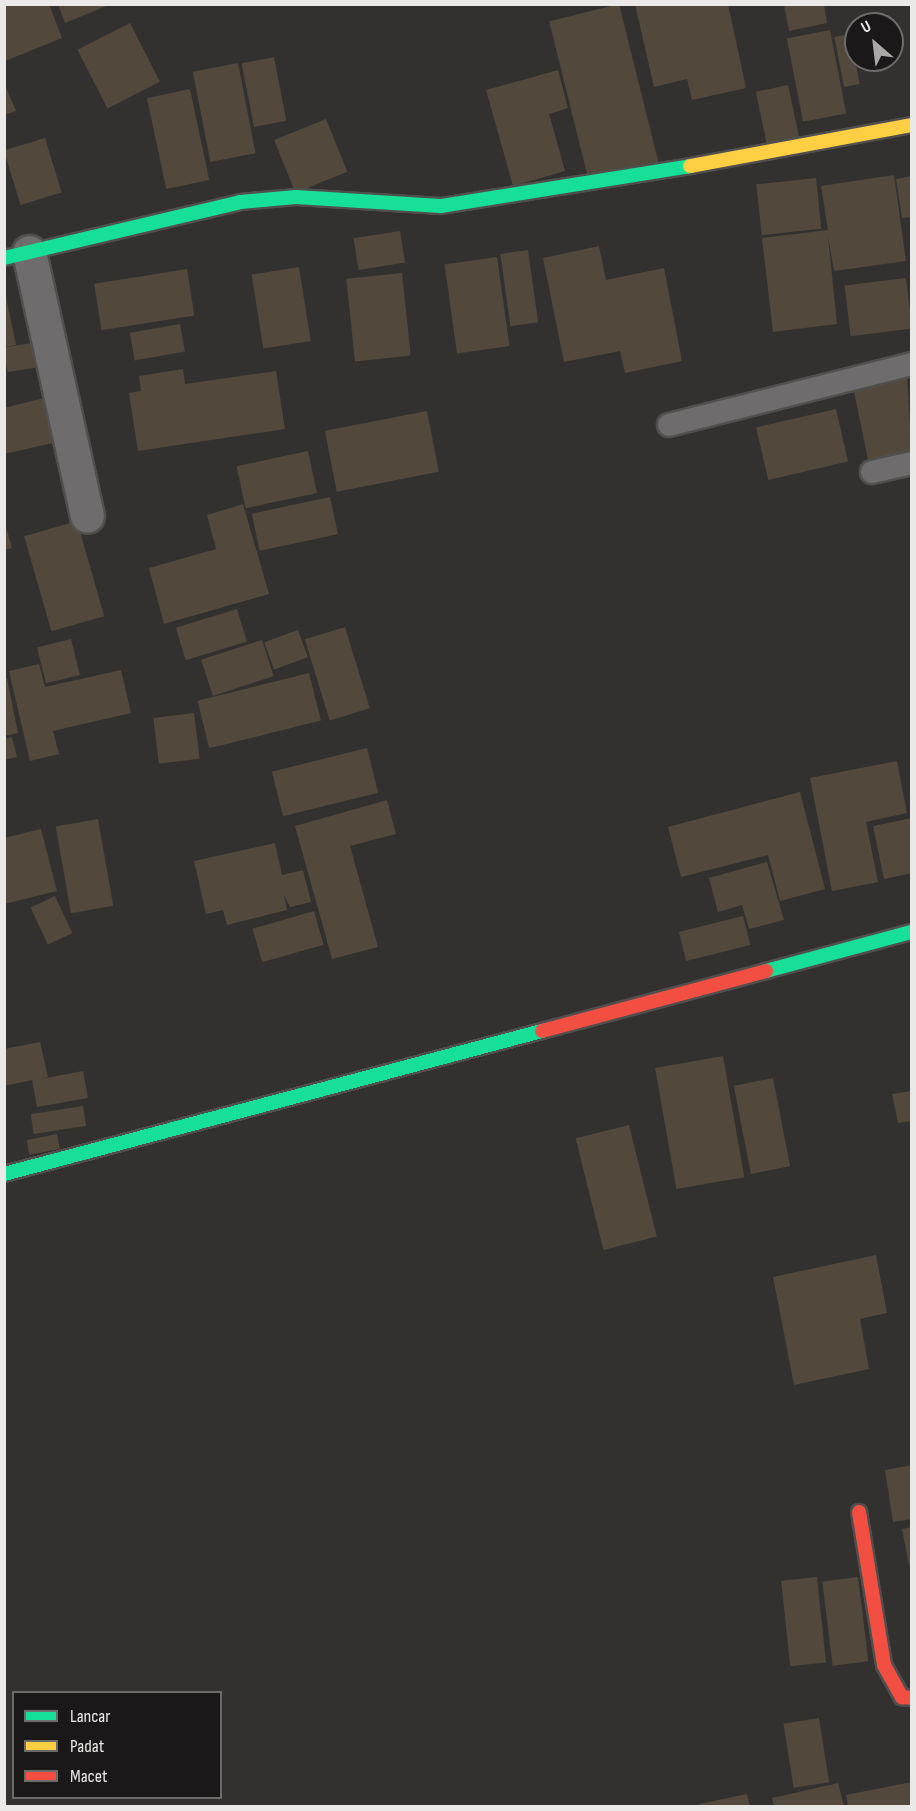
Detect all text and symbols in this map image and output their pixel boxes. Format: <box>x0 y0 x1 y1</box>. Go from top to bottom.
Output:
north arrow <box>844 12 904 72</box>
text: U <box>858 17 874 38</box>
legend <box>12 1691 222 1799</box>
text: Lancar <box>70 1706 110 1727</box>
text: Padat <box>70 1736 104 1757</box>
text: Macet <box>70 1766 107 1787</box>

